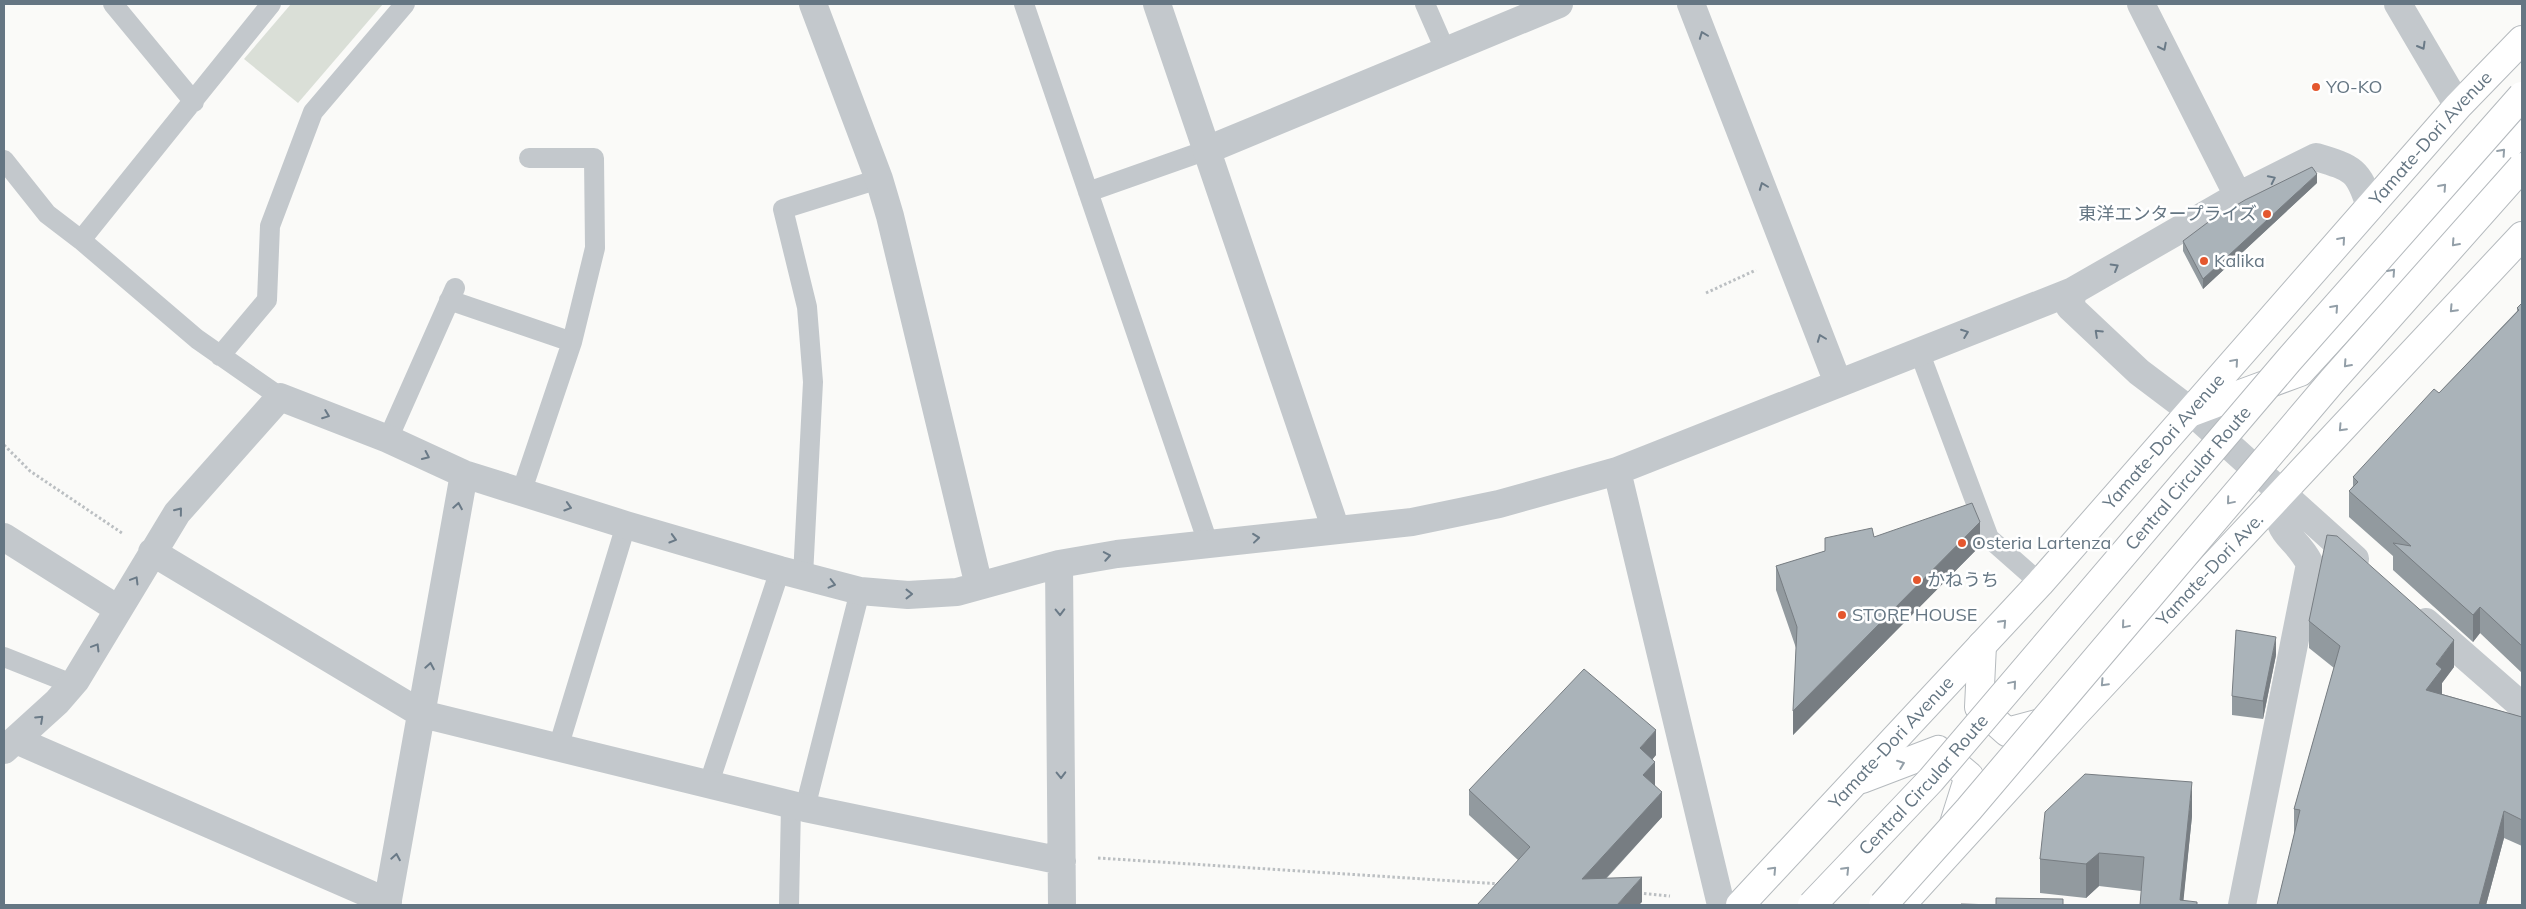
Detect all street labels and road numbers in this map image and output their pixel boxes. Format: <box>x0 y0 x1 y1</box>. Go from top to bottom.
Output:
street label: Yamate-Dori Avenue <box>2363 66 2497 211</box>
street label: Yamate-Dori Avenue <box>2097 369 2229 515</box>
street label: Central Circular Route <box>2120 401 2256 555</box>
street label: Yamate-Dori Ave. <box>2151 508 2268 631</box>
street label: Yamate-Dori Avenue <box>1823 671 1958 814</box>
street label: Central Circular Route <box>1854 709 1993 860</box>

